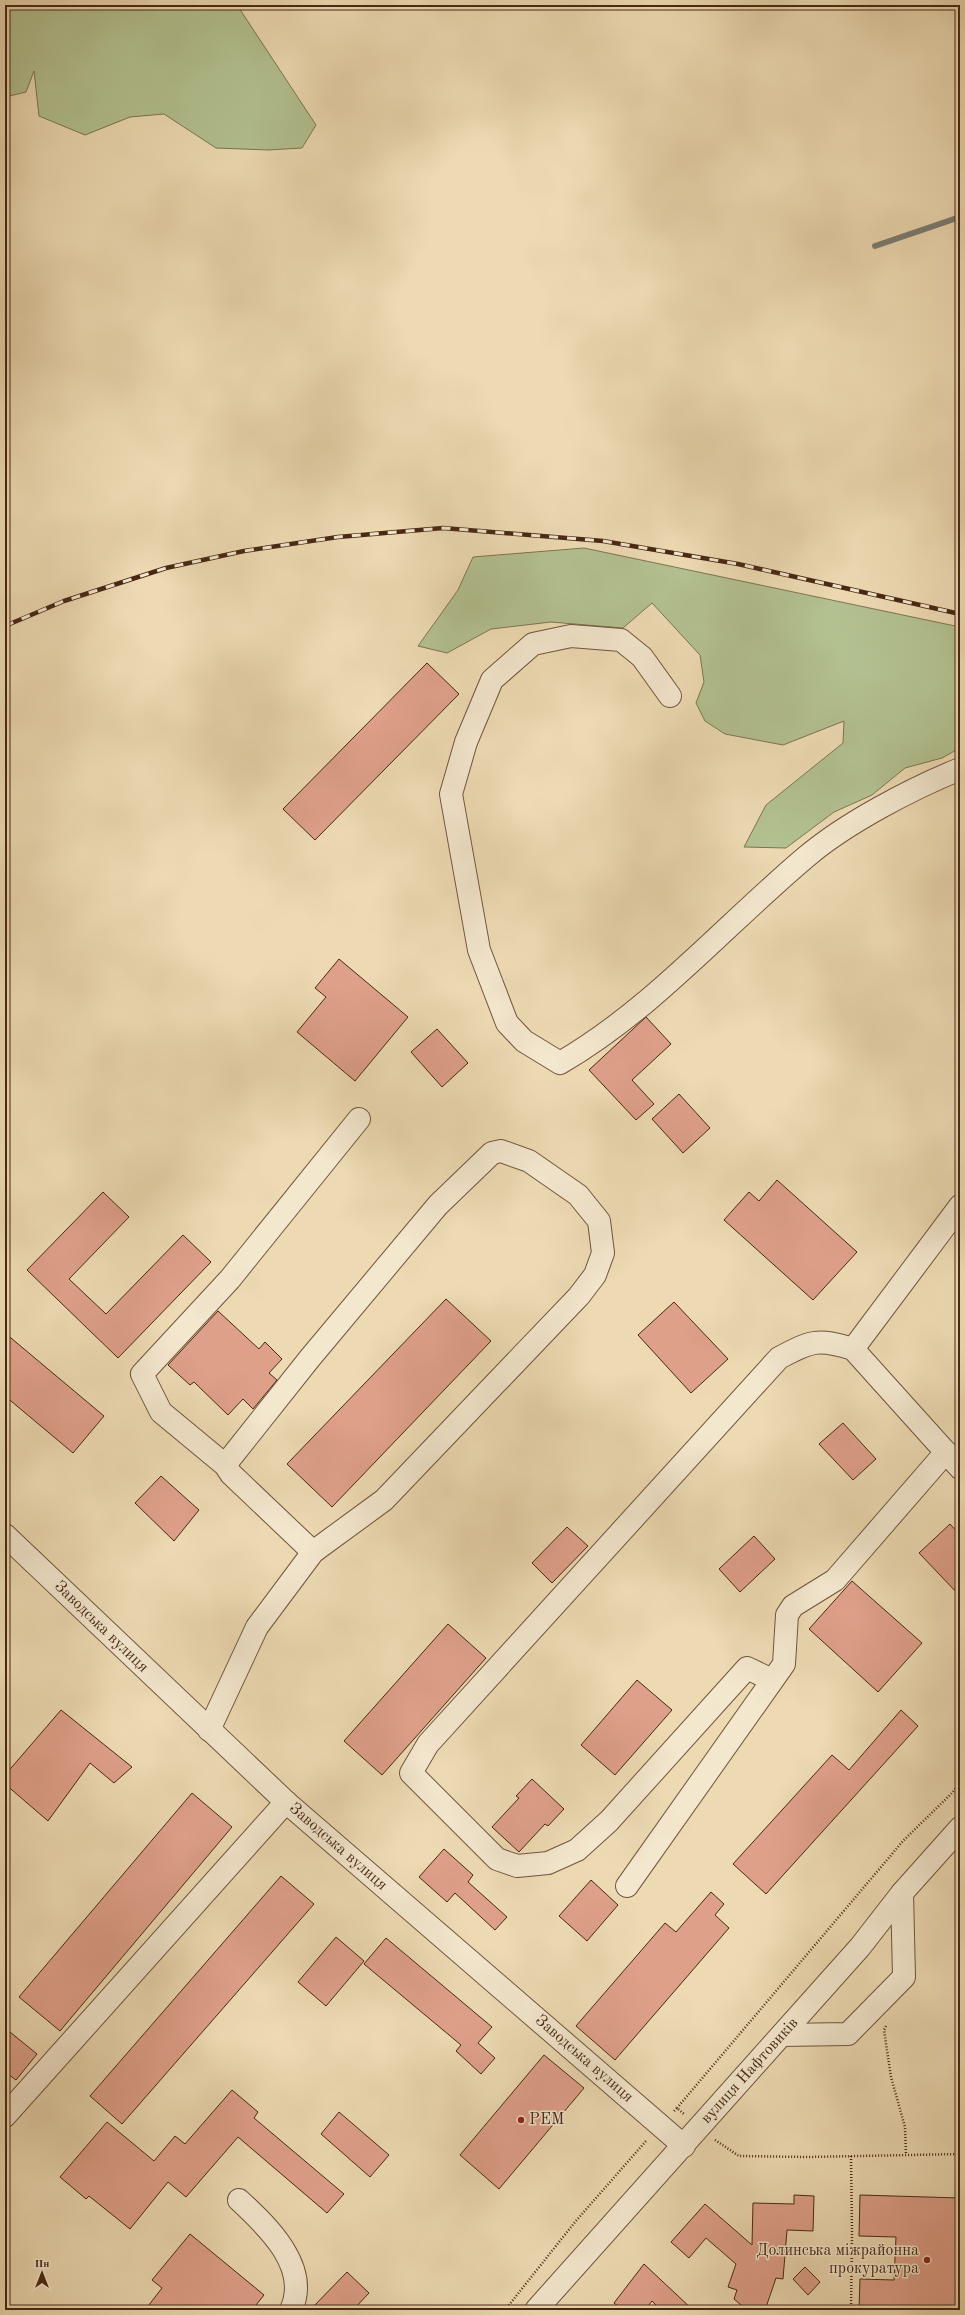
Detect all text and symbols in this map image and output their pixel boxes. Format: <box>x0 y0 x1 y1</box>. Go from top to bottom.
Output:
street label: Заводська вулиця <box>51 1578 151 1676</box>
street label: Заводська вулиця <box>286 1800 390 1894</box>
street label: Заводська вулиця <box>532 2012 636 2106</box>
street label: вулиця Нафтовиків <box>698 2015 802 2127</box>
place label: РЕМ <box>529 2112 564 2128</box>
marker: РЕМ <box>516 2115 526 2125</box>
place label: Долинська міжрайонна прокуратура <box>757 2243 919 2277</box>
north arrow <box>22 2253 62 2293</box>
marker: Долинська міжрайонна прокуратура <box>922 2255 932 2265</box>
text: Пн <box>34 2259 50 2270</box>

